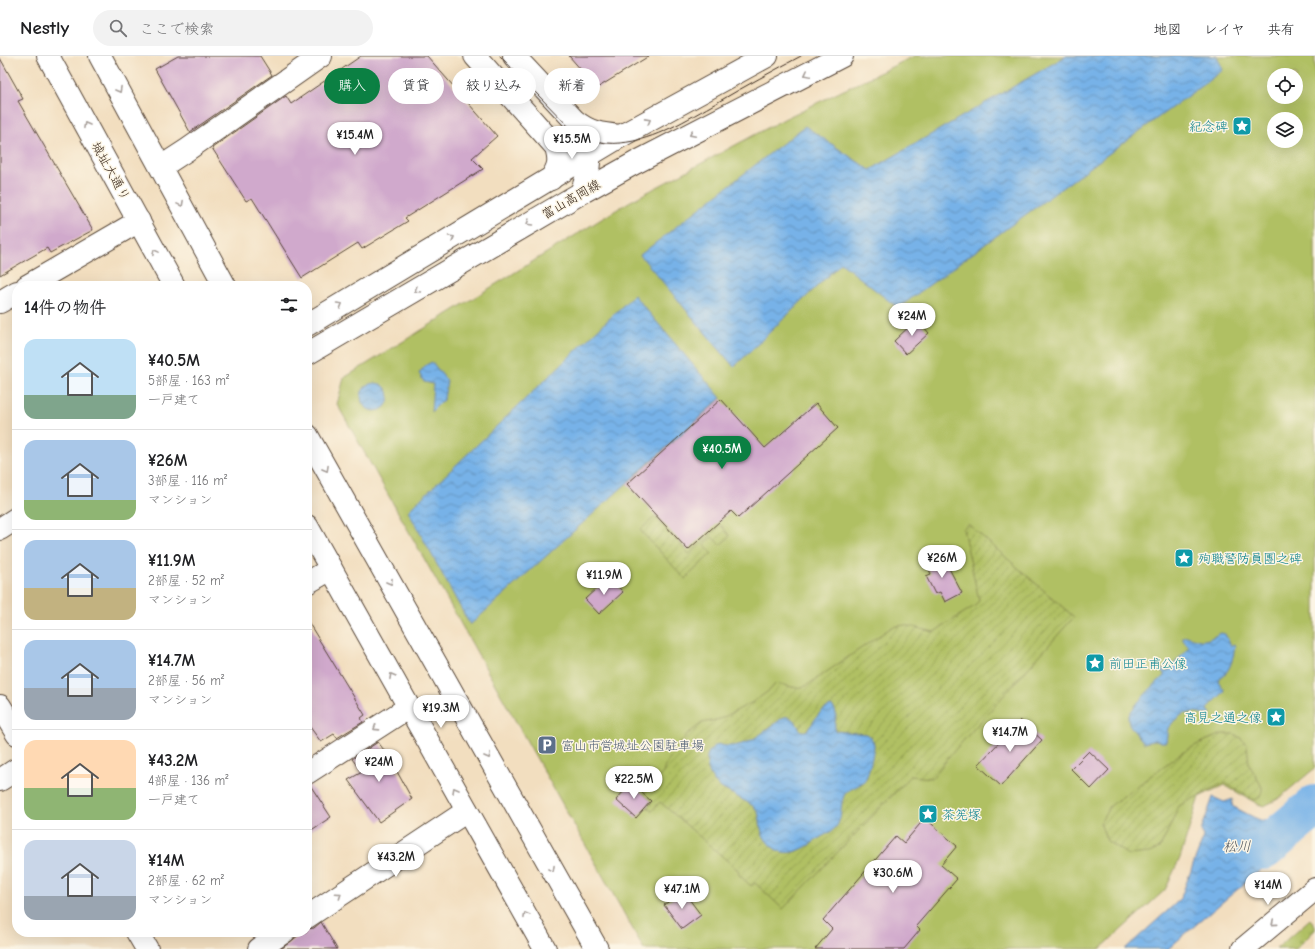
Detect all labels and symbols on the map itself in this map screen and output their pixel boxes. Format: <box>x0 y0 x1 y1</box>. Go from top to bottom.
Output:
one-way arrow <box>804 69 812 77</box>
one-way arrow <box>114 86 122 93</box>
place icon: 紀念碑 <box>1231 115 1253 137</box>
one-way arrow <box>644 119 651 126</box>
place label: 紀念碑 <box>1189 119 1228 134</box>
one-way arrow <box>84 122 91 129</box>
pin: ¥15.4M <box>322 122 388 156</box>
pin: ¥15.5M <box>539 126 605 160</box>
one-way arrow <box>689 129 696 136</box>
street label: 城址大通り <box>89 139 133 203</box>
street label: 富山高岡線 <box>539 176 604 222</box>
one-way arrow <box>176 200 184 208</box>
one-way arrow <box>526 219 533 226</box>
one-way arrow <box>448 235 455 242</box>
one-way arrow <box>152 249 160 256</box>
one-way arrow <box>414 285 421 292</box>
one-way arrow <box>336 302 343 309</box>
pin: ¥24M <box>888 303 936 337</box>
pin: ¥40.5M <box>689 436 755 470</box>
one-way arrow <box>322 465 329 472</box>
pin: ¥26M <box>918 545 966 579</box>
place icon: 殉職警防員團之碑 <box>1173 547 1195 569</box>
place label: 殉職警防員團之碑 <box>1198 551 1302 566</box>
pin: ¥11.9M <box>571 562 637 596</box>
one-way arrow <box>386 578 393 585</box>
place icon: 前田正甫公像 <box>1084 652 1106 674</box>
place label: 前田正甫公像 <box>1109 656 1187 671</box>
one-way arrow <box>389 673 396 680</box>
pin: ¥19.3M <box>408 695 474 729</box>
place icon: 高見之通之像 <box>1265 706 1287 728</box>
place label: 高見之通之像 <box>1184 710 1262 725</box>
pin: ¥14.7M <box>977 719 1043 753</box>
one-way arrow <box>373 723 380 731</box>
parking icon: 富山市営城址公園駐車場 <box>536 734 558 756</box>
place label: 富山市営城址公園駐車場 <box>561 738 704 753</box>
pin: ¥24M <box>355 749 403 783</box>
one-way arrow <box>484 752 491 759</box>
pin: ¥22.5M <box>601 766 667 800</box>
one-way arrow <box>453 786 460 794</box>
place icon: 茶筅塚 <box>917 803 939 825</box>
place label: 茶筅塚 <box>942 807 981 822</box>
water label: 松川 <box>1223 838 1251 855</box>
pin: ¥43.2M <box>363 844 429 878</box>
pin: ¥30.6M <box>860 860 926 894</box>
one-way arrow <box>548 865 555 872</box>
pin: ¥14M <box>1244 872 1292 906</box>
pin: ¥47.1M <box>649 876 715 910</box>
one-way arrow <box>335 893 342 900</box>
one-way arrow <box>523 912 530 919</box>
one-way arrow <box>1272 919 1279 926</box>

